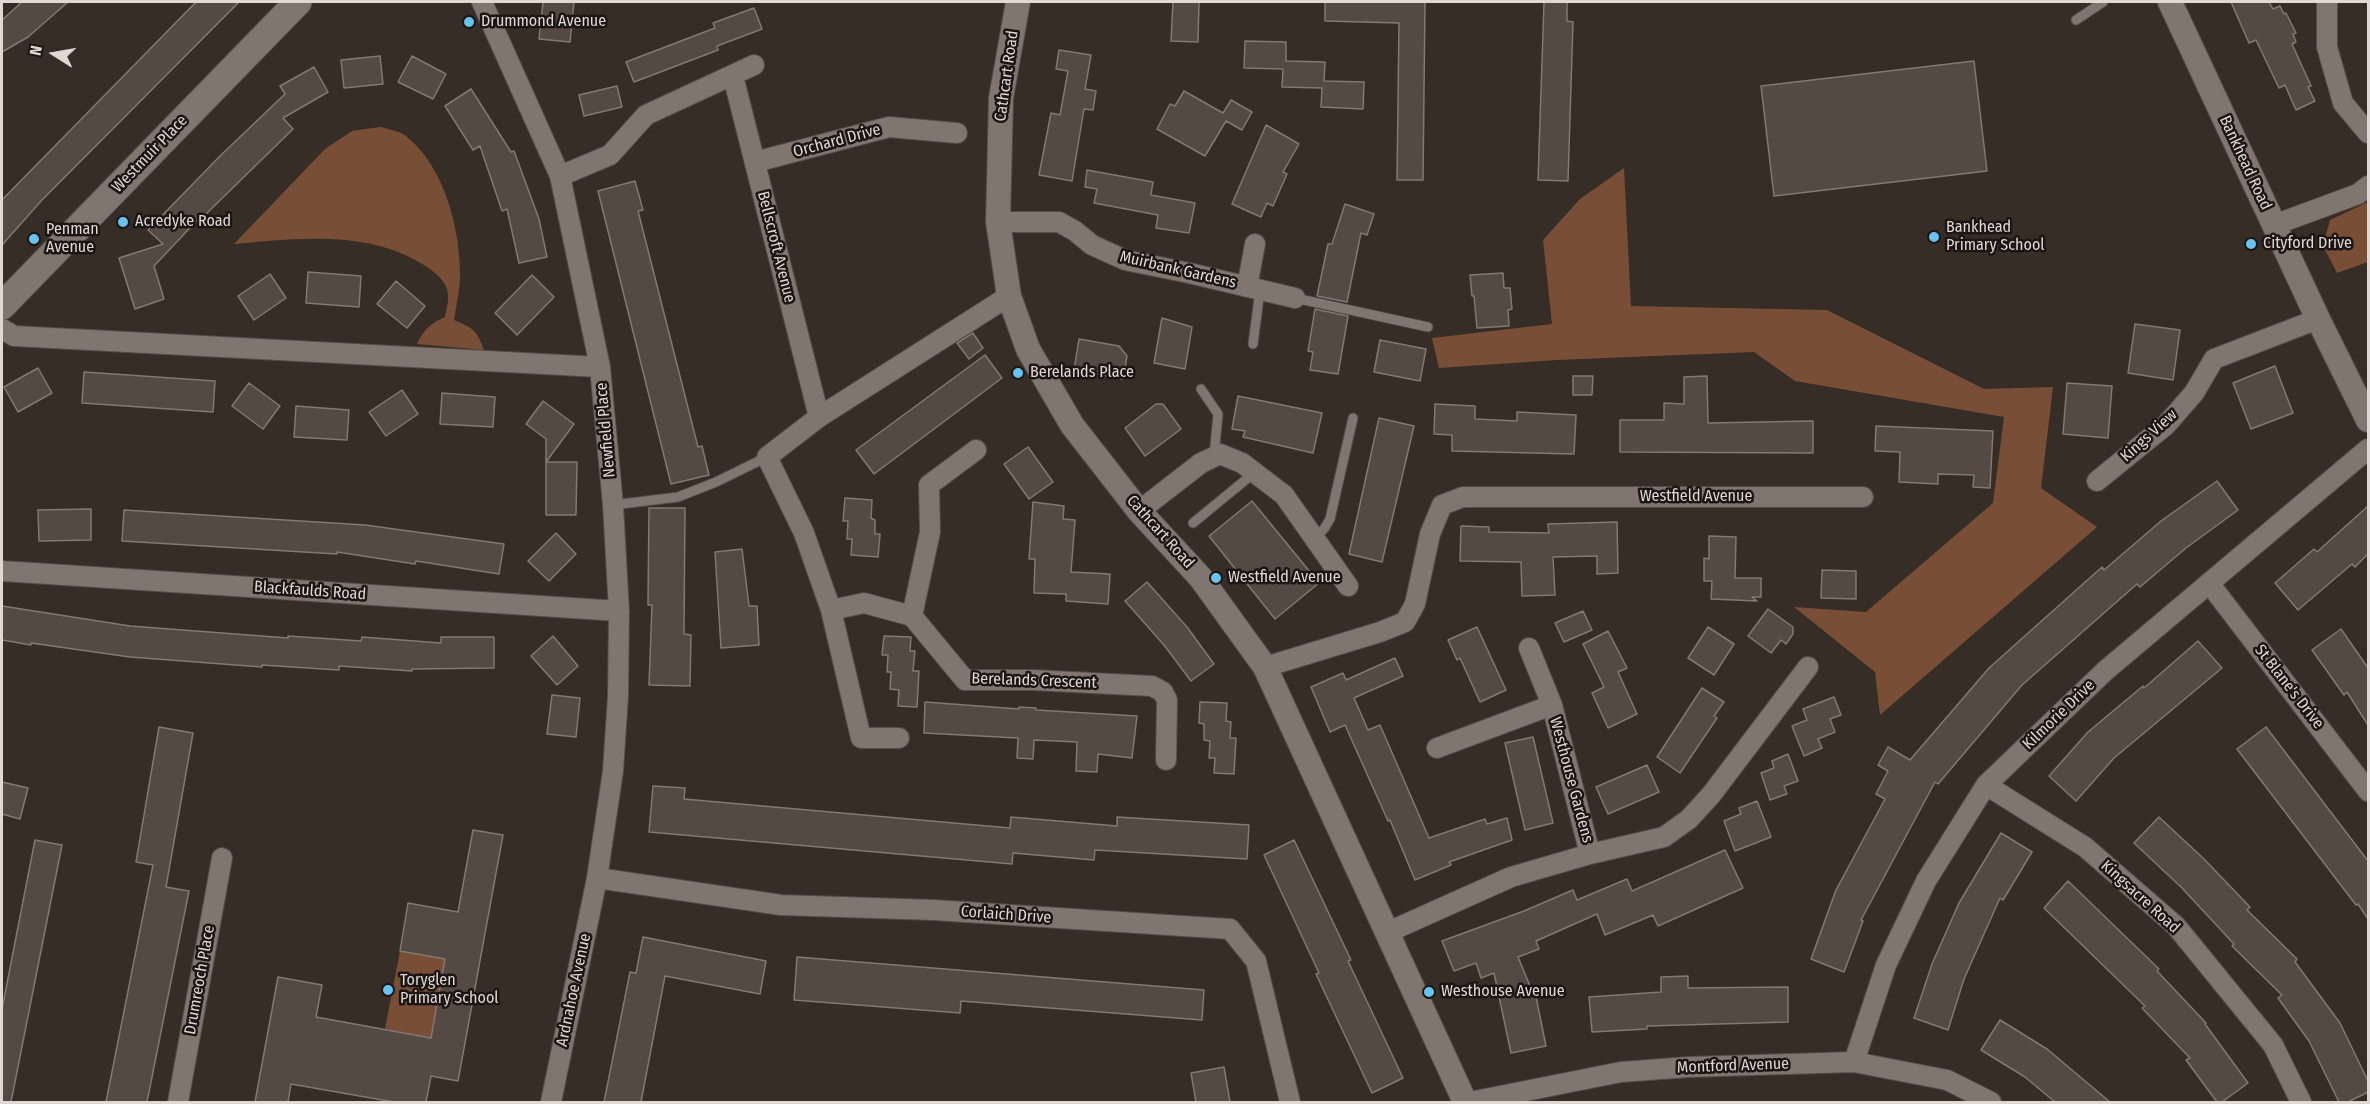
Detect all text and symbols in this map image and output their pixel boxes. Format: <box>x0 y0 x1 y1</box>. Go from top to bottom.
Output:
place label: Drummond Avenue <box>481 12 606 32</box>
marker: Drummond Avenue <box>462 15 476 29</box>
north arrow <box>24 24 84 84</box>
street label: Cathcart Road <box>991 29 1023 123</box>
text: N <box>26 44 46 57</box>
street label: Westmuir Place <box>108 111 192 197</box>
street label: Bankhead Road <box>2215 113 2275 213</box>
street label: Orchard Drive <box>791 120 883 162</box>
street label: Bellscroft Avenue <box>753 189 799 305</box>
place label: Acredyke Road <box>135 212 231 232</box>
marker: Acredyke Road <box>116 215 130 229</box>
place label: Bankhead Primary School <box>1946 218 2045 256</box>
place label: Penman Avenue <box>46 220 99 258</box>
marker: Bankhead Primary School <box>1927 230 1941 244</box>
marker: Penman Avenue <box>27 232 41 246</box>
place label: Cityford Drive <box>2263 234 2352 254</box>
marker: Cityford Drive <box>2244 237 2258 251</box>
street label: Muirbank Gardens <box>1118 247 1238 293</box>
place label: Berelands Place <box>1030 363 1134 383</box>
marker: Berelands Place <box>1011 366 1025 380</box>
street label: Newfield Place <box>592 382 620 478</box>
street label: Kings View <box>2117 406 2181 466</box>
street label: Westfield Avenue <box>1640 487 1752 507</box>
street label: Cathcart Road <box>1122 491 1198 573</box>
place label: Westfield Avenue <box>1228 568 1341 588</box>
marker: Westfield Avenue <box>1209 571 1223 585</box>
street label: Blackfaulds Road <box>253 578 367 604</box>
street label: St Blane's Drive <box>2250 641 2328 733</box>
street label: Berelands Crescent <box>971 669 1097 693</box>
street label: Kilmorie Drive <box>2019 676 2099 754</box>
street label: Westhouse Gardens <box>1545 715 1597 845</box>
street label: Kingsacre Road <box>2097 857 2183 937</box>
street label: Corlaich Drive <box>960 902 1052 928</box>
street label: Drumreoch Place <box>181 924 219 1036</box>
street label: Ardnahoe Avenue <box>553 932 595 1048</box>
place label: Toryglen Primary School <box>400 971 499 1009</box>
place label: Westhouse Avenue <box>1441 982 1565 1002</box>
marker: Toryglen Primary School <box>381 983 395 997</box>
marker: Westhouse Avenue <box>1422 985 1436 999</box>
street label: Montford Avenue <box>1677 1054 1789 1078</box>

